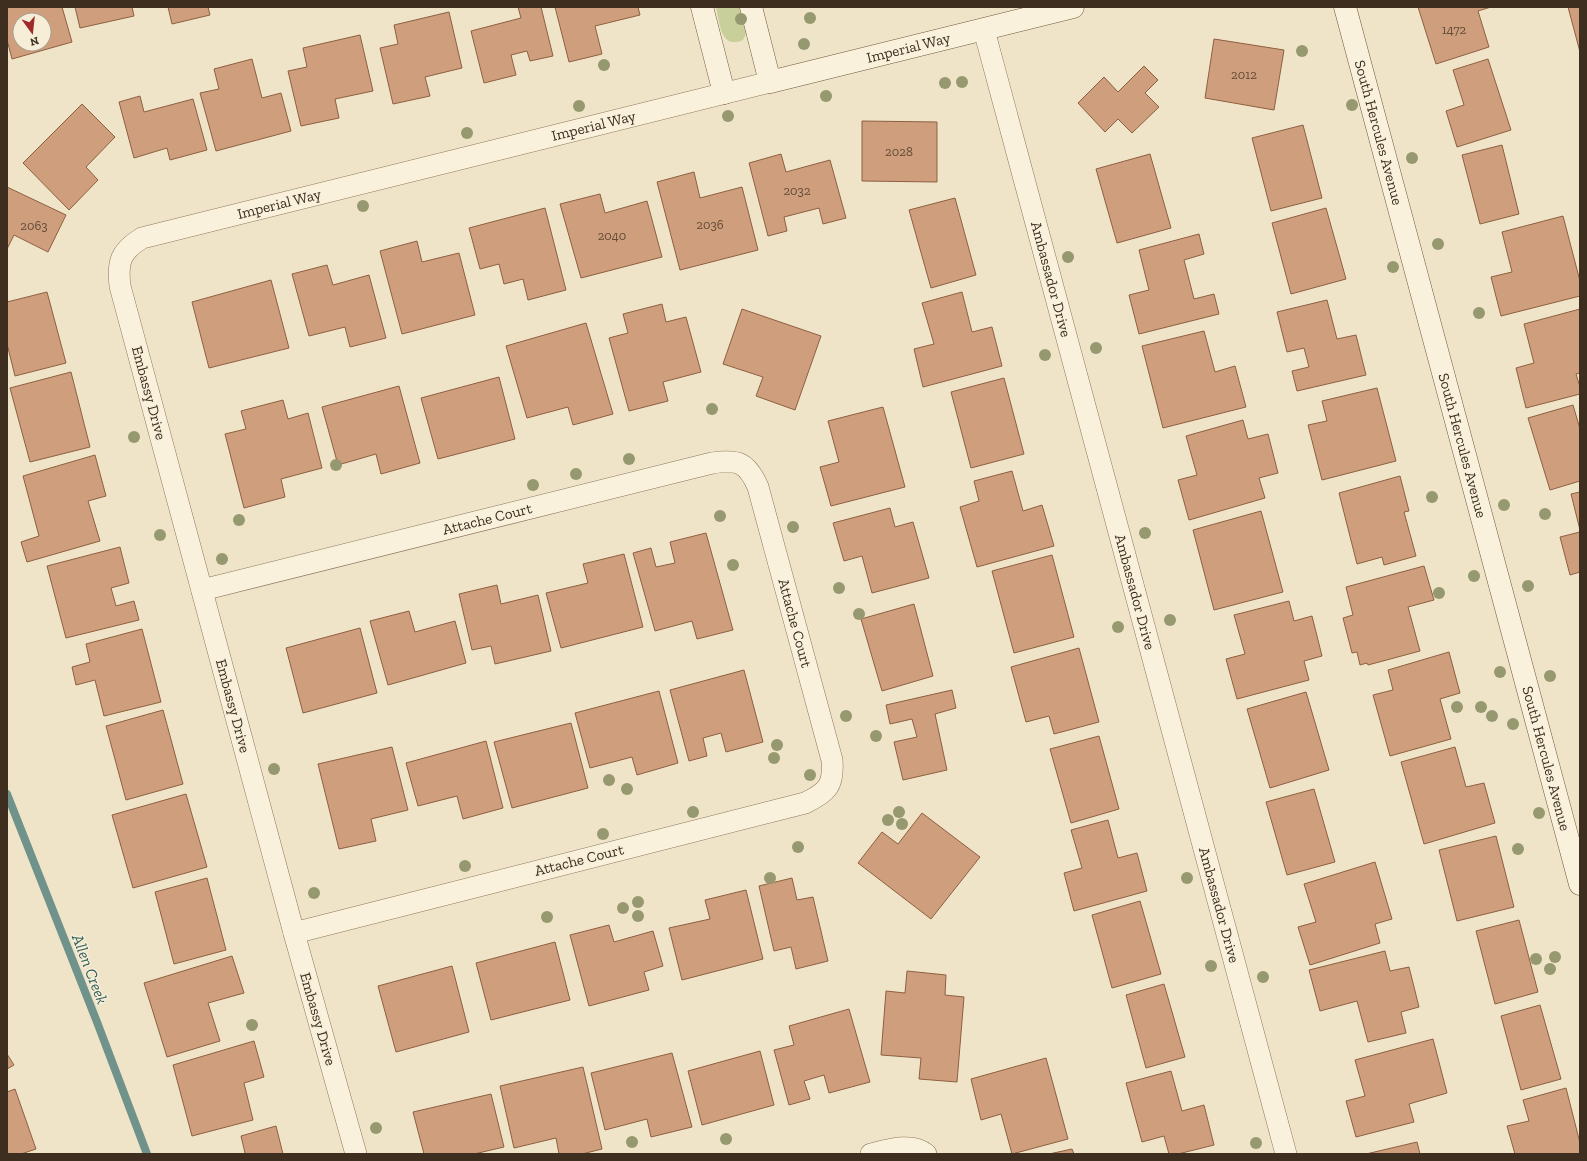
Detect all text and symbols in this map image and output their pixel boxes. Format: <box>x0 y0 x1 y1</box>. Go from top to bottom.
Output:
north arrow <box>12 12 52 52</box>
house number: 1472 <box>1442 22 1467 37</box>
street label: Imperial Way <box>865 29 953 67</box>
text: N <box>28 34 40 49</box>
street label: South Hercules Avenue <box>1351 58 1407 207</box>
house number: 2012 <box>1231 67 1257 82</box>
street label: Imperial Way <box>550 107 638 145</box>
house number: 2028 <box>885 144 913 159</box>
house number: 2032 <box>783 183 811 198</box>
street label: Imperial Way <box>235 185 323 223</box>
house number: 2036 <box>696 217 724 232</box>
house number: 2063 <box>20 218 48 233</box>
street label: Ambassador Drive <box>1027 219 1075 339</box>
house number: 2040 <box>598 228 626 243</box>
street label: Embassy Drive <box>128 344 170 442</box>
street label: South Hercules Avenue <box>1434 371 1491 520</box>
street label: Attache Court <box>441 499 534 539</box>
street label: Ambassador Drive <box>1111 532 1159 652</box>
street label: Attache Court <box>774 577 816 670</box>
street label: Embassy Drive <box>212 657 254 755</box>
street label: South Hercules Avenue <box>1518 684 1574 833</box>
street label: Attache Court <box>532 840 626 880</box>
street label: Ambassador Drive <box>1195 845 1243 965</box>
water label: Allen Creek <box>68 931 112 1007</box>
street label: Embassy Drive <box>296 970 340 1068</box>

